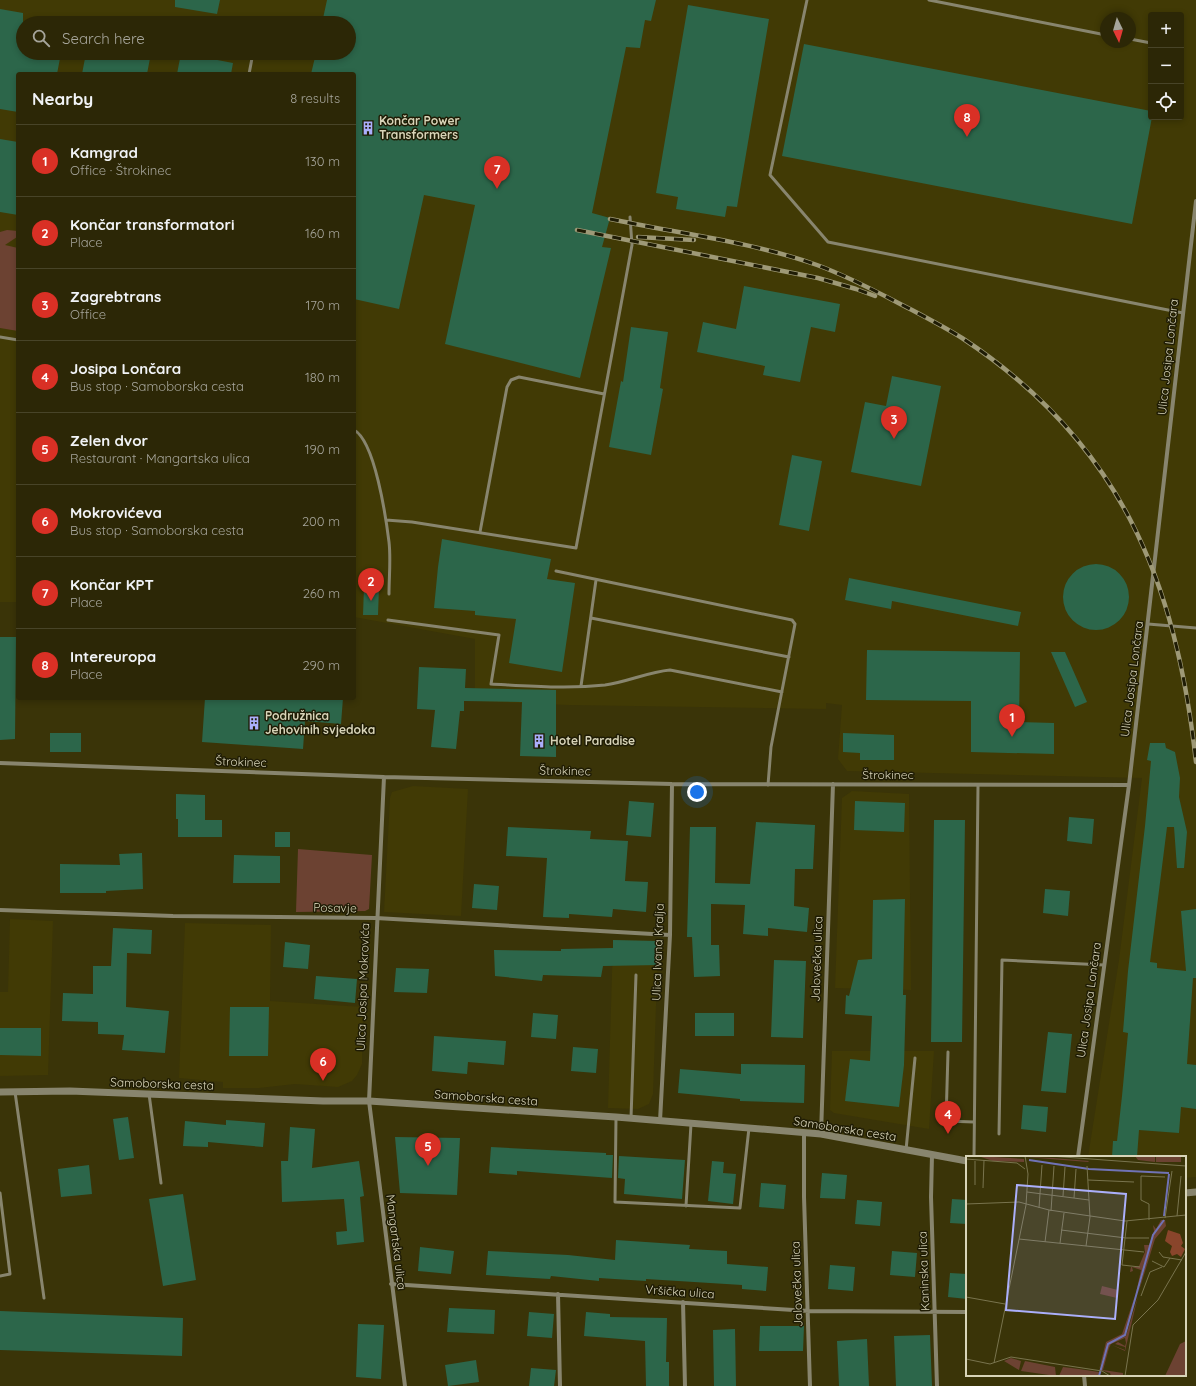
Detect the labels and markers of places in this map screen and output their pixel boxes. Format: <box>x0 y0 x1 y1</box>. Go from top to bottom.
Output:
pin: 8 <box>954 104 980 137</box>
place label: Končar Power Transformers <box>379 113 460 142</box>
building icon: Končar Power Transformers <box>360 120 376 136</box>
pin: 7 <box>484 156 510 189</box>
pin: 3 <box>881 406 907 439</box>
pin: 2 <box>358 568 384 601</box>
pin: 1 <box>999 704 1025 737</box>
place label: Podružnica Jehovinih svjedoka <box>265 708 375 737</box>
building icon: Podružnica Jehovinih svjedoka <box>246 715 262 731</box>
building icon: Hotel Paradise <box>531 733 547 749</box>
place label: Hotel Paradise <box>550 733 635 748</box>
pin: 6 <box>310 1048 336 1081</box>
pin: 4 <box>935 1101 961 1134</box>
pin: 5 <box>415 1133 441 1166</box>

